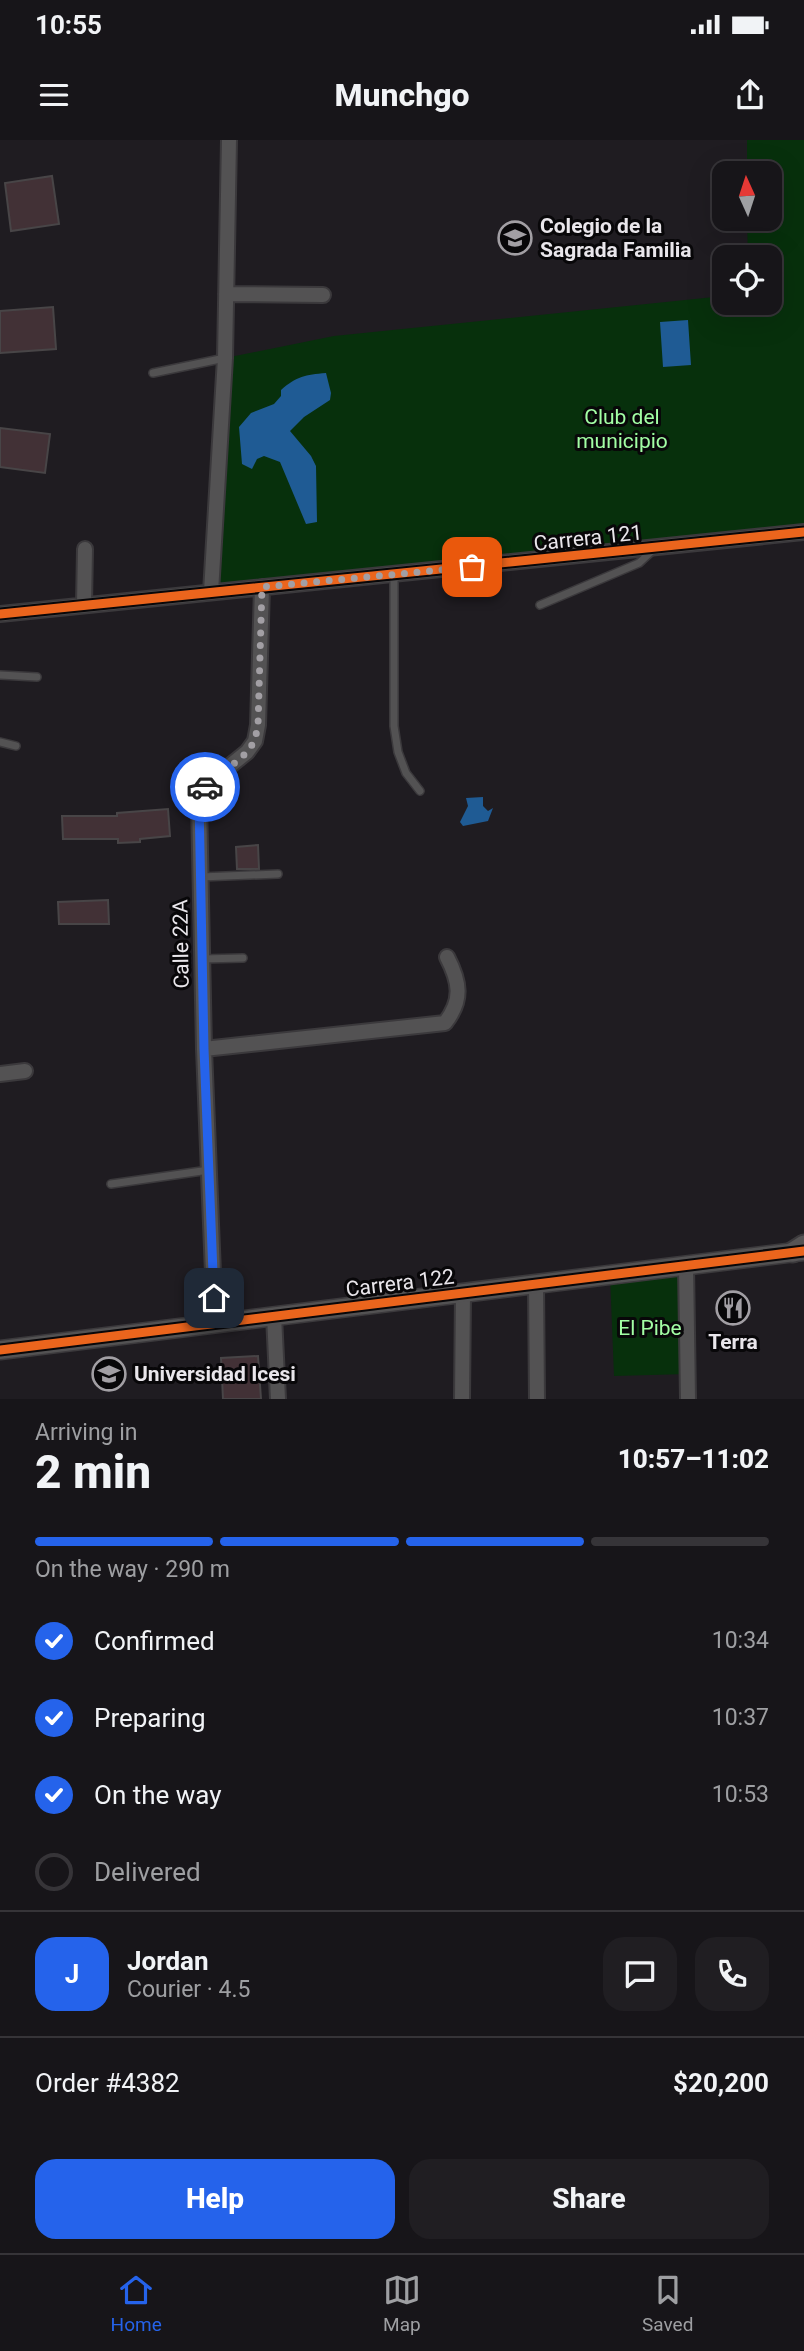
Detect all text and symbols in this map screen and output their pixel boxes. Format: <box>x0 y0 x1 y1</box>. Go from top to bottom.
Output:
text: 10:55 <box>35 10 102 40</box>
icon: menu <box>35 76 73 114</box>
text: Munchgo <box>334 76 470 114</box>
icon: share <box>731 76 769 114</box>
north arrow <box>712 161 782 231</box>
map controls <box>712 161 782 315</box>
place label: Colegio de la Sagrada Familia <box>540 214 692 262</box>
school or university icon: Colegio de la Sagrada Familia <box>496 219 534 257</box>
button: locate <box>712 245 782 315</box>
park label: Club del municipio <box>576 405 668 453</box>
street label: Carrera 121 <box>533 520 643 556</box>
pin <box>442 537 502 597</box>
icon: bag <box>453 548 491 586</box>
courier <box>170 752 240 822</box>
icon: car <box>186 768 224 806</box>
street label: Calle 22A <box>168 899 194 989</box>
street label: Carrera 122 <box>344 1264 456 1302</box>
pin <box>184 1268 244 1328</box>
icon: home <box>195 1279 233 1317</box>
restaurant icon: Terra <box>714 1289 752 1327</box>
park label: El Pibe <box>618 1316 682 1340</box>
place label: Terra <box>708 1330 758 1354</box>
school or university icon: Universidad Icesi <box>90 1355 128 1393</box>
place label: Universidad Icesi <box>134 1362 296 1386</box>
text: Arriving in <box>35 1419 138 1446</box>
text: 10:57–11:02 <box>618 1444 769 1474</box>
text: 2 min <box>35 1445 151 1499</box>
text: On the way · 290 m <box>35 1556 230 1583</box>
icon: check <box>35 1622 73 1660</box>
text: Confirmed <box>94 1626 215 1656</box>
text: 10:34 <box>712 1627 769 1654</box>
icon: check <box>35 1699 73 1737</box>
text: Preparing <box>94 1703 206 1733</box>
text: 10:37 <box>712 1704 769 1731</box>
icon: check <box>35 1776 73 1814</box>
text: On the way <box>94 1780 222 1810</box>
text: 10:53 <box>712 1781 769 1808</box>
text: Delivered <box>94 1857 201 1887</box>
button: chat <box>603 1937 677 2011</box>
button: phone <box>695 1937 769 2011</box>
text: Jordan <box>127 1946 209 1976</box>
text: J <box>65 1959 79 1989</box>
text: Courier · 4.5 <box>127 1976 250 2003</box>
text: Order #4382 <box>35 2068 180 2098</box>
text: $20,200 <box>673 2068 769 2098</box>
button: Help <box>35 2159 395 2239</box>
button: Share <box>409 2159 769 2239</box>
tab: Home <box>111 2271 162 2336</box>
tab: Map <box>383 2271 421 2336</box>
tab: Saved <box>642 2271 693 2336</box>

